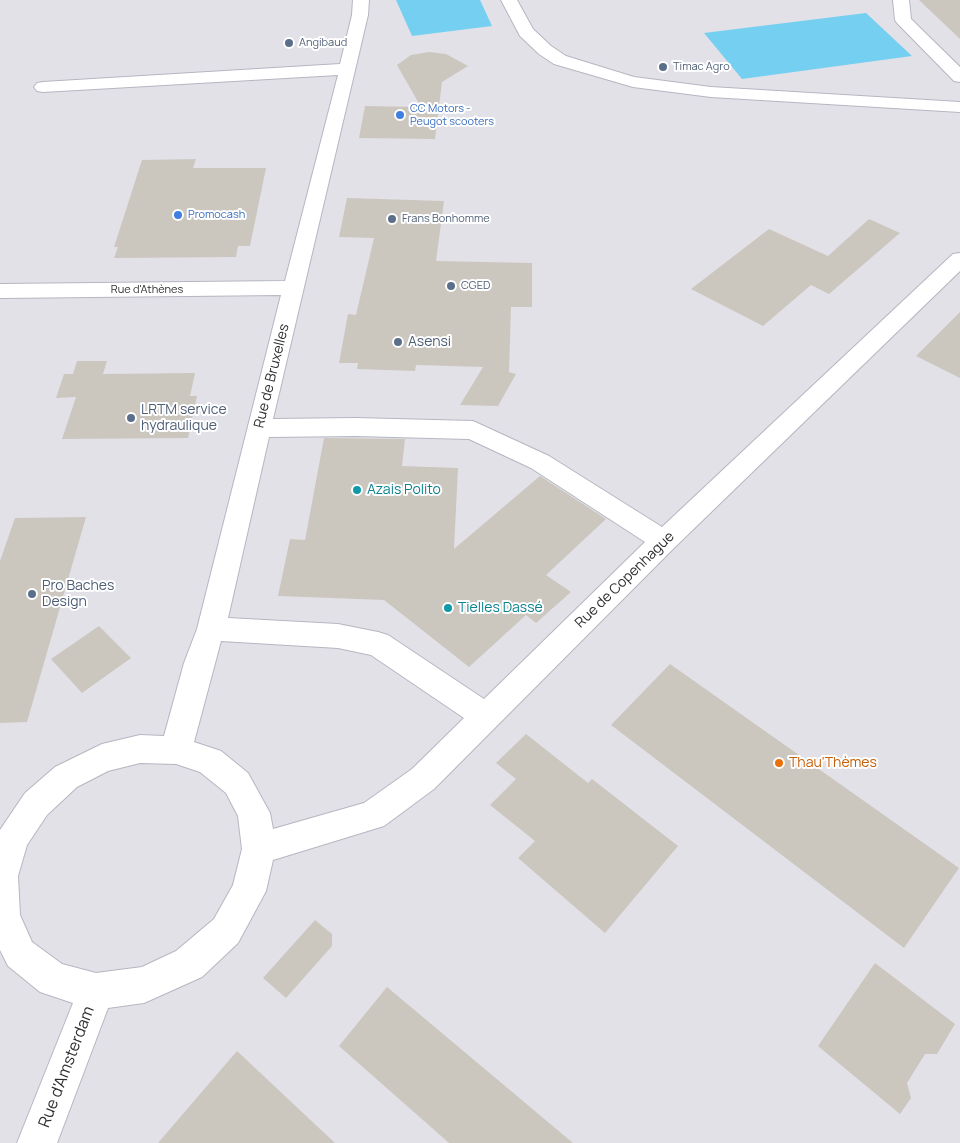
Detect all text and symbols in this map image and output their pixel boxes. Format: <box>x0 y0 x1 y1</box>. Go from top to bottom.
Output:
place label: Angibaud <box>299 36 347 50</box>
marker: Angibaud <box>283 37 295 49</box>
place label: Timac Agro <box>673 60 730 74</box>
marker: Timac Agro <box>657 61 669 73</box>
place label: CC Motors - Peugot scooters <box>410 102 494 128</box>
marker: CC Motors - Peugot scooters <box>394 109 406 121</box>
place label: Promocash <box>188 208 245 222</box>
marker: Promocash <box>172 209 184 221</box>
place label: Frans Bonhomme <box>402 212 490 226</box>
marker: Frans Bonhomme <box>386 213 398 225</box>
place label: CGED <box>461 279 490 293</box>
marker: CGED <box>445 280 457 292</box>
street label: Rue d'Athènes <box>111 283 183 297</box>
street label: Rue de Bruxelles <box>251 322 293 430</box>
place label: Asensi <box>408 334 451 350</box>
marker: Asensi <box>392 336 404 348</box>
place label: LRTM service hydraulique <box>141 402 227 434</box>
marker: LRTM service hydraulique <box>125 412 137 424</box>
place label: Azais Polito <box>367 482 441 498</box>
marker: Azais Polito <box>351 484 363 496</box>
street label: Rue de Copenhague <box>572 528 678 632</box>
place label: Pro Baches Design <box>42 578 114 610</box>
marker: Pro Baches Design <box>26 588 38 600</box>
place label: Tielles Dassé <box>458 600 543 616</box>
marker: Tielles Dassé <box>442 602 454 614</box>
place label: Thau'Thèmes <box>789 755 877 771</box>
marker: Thau'Thèmes <box>773 757 785 769</box>
street label: Rue d'Amsterdam <box>35 1004 99 1130</box>

